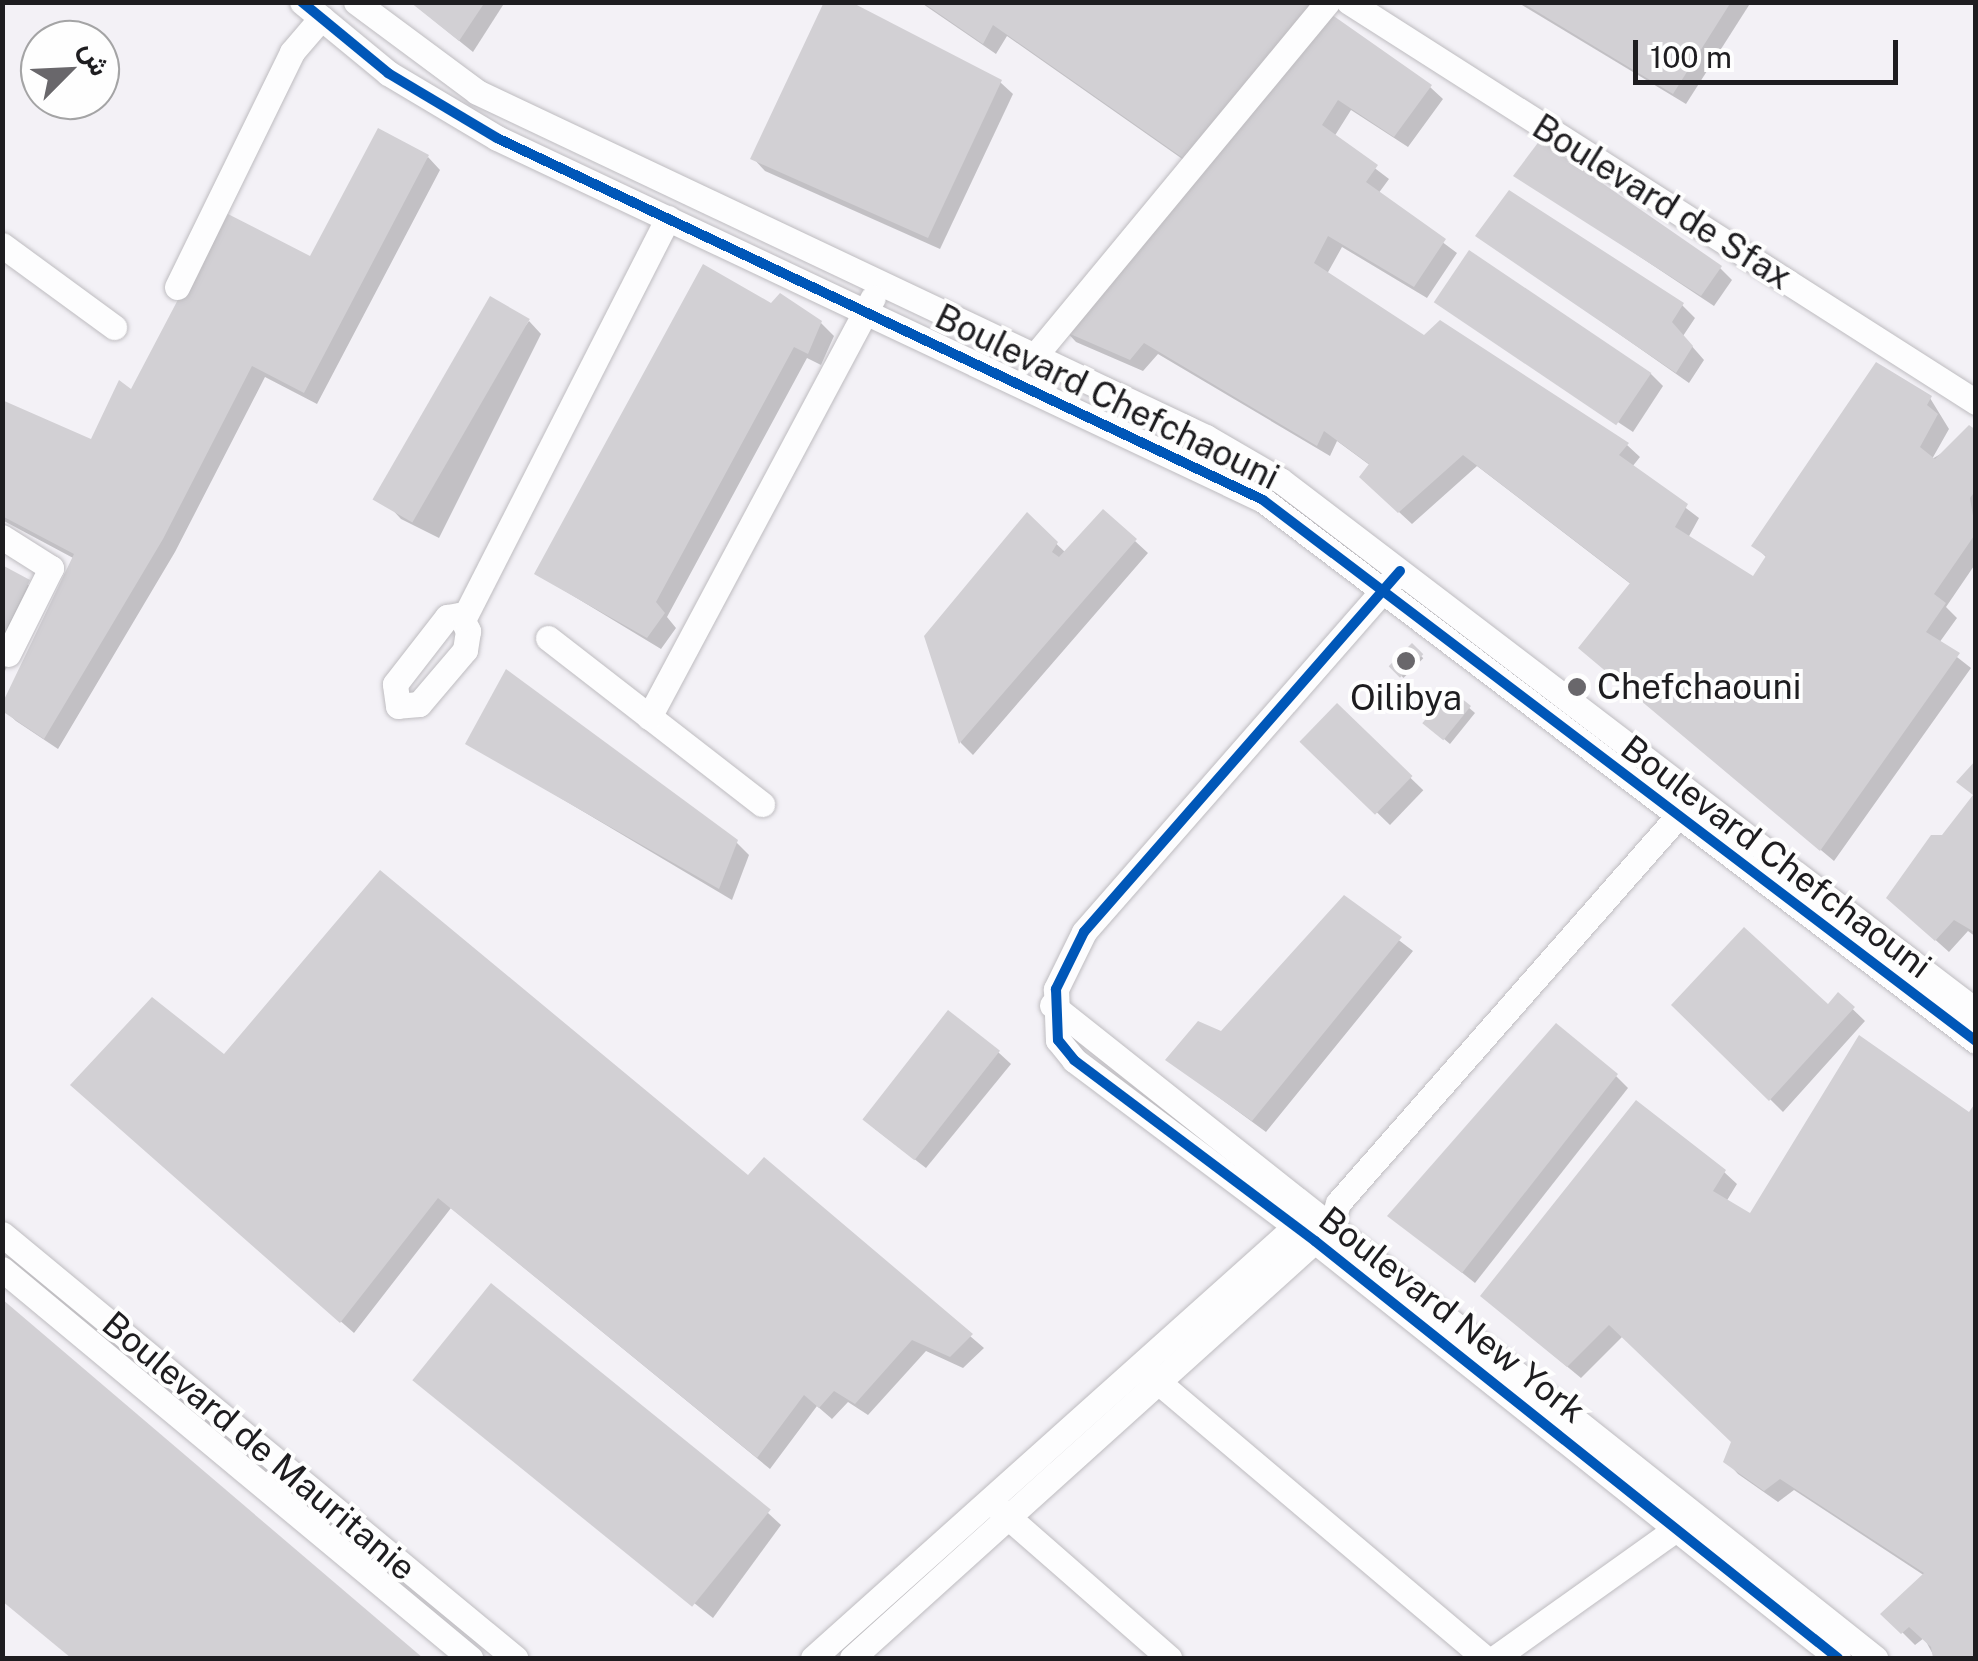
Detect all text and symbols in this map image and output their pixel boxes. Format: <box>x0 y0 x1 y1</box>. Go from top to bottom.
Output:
north arrow <box>20 20 120 120</box>
scale bar <box>1638 20 1903 82</box>
text: ش <box>74 36 118 80</box>
text: 100 m <box>1650 39 1732 75</box>
street label: Boulevard de Sfax <box>1525 105 1799 299</box>
street label: Boulevard Chefchaouni <box>928 296 1286 498</box>
marker: Oilibya <box>1395 650 1417 672</box>
place label: Chefchaouni <box>1597 666 1801 708</box>
marker: Chefchaouni <box>1566 676 1588 698</box>
place label: Oilibya <box>1350 677 1462 719</box>
street label: Boulevard Chefchaouni <box>1613 727 1939 987</box>
street label: Boulevard New York <box>1311 1198 1593 1432</box>
street label: Boulevard de Mauritanie <box>94 1303 424 1589</box>

